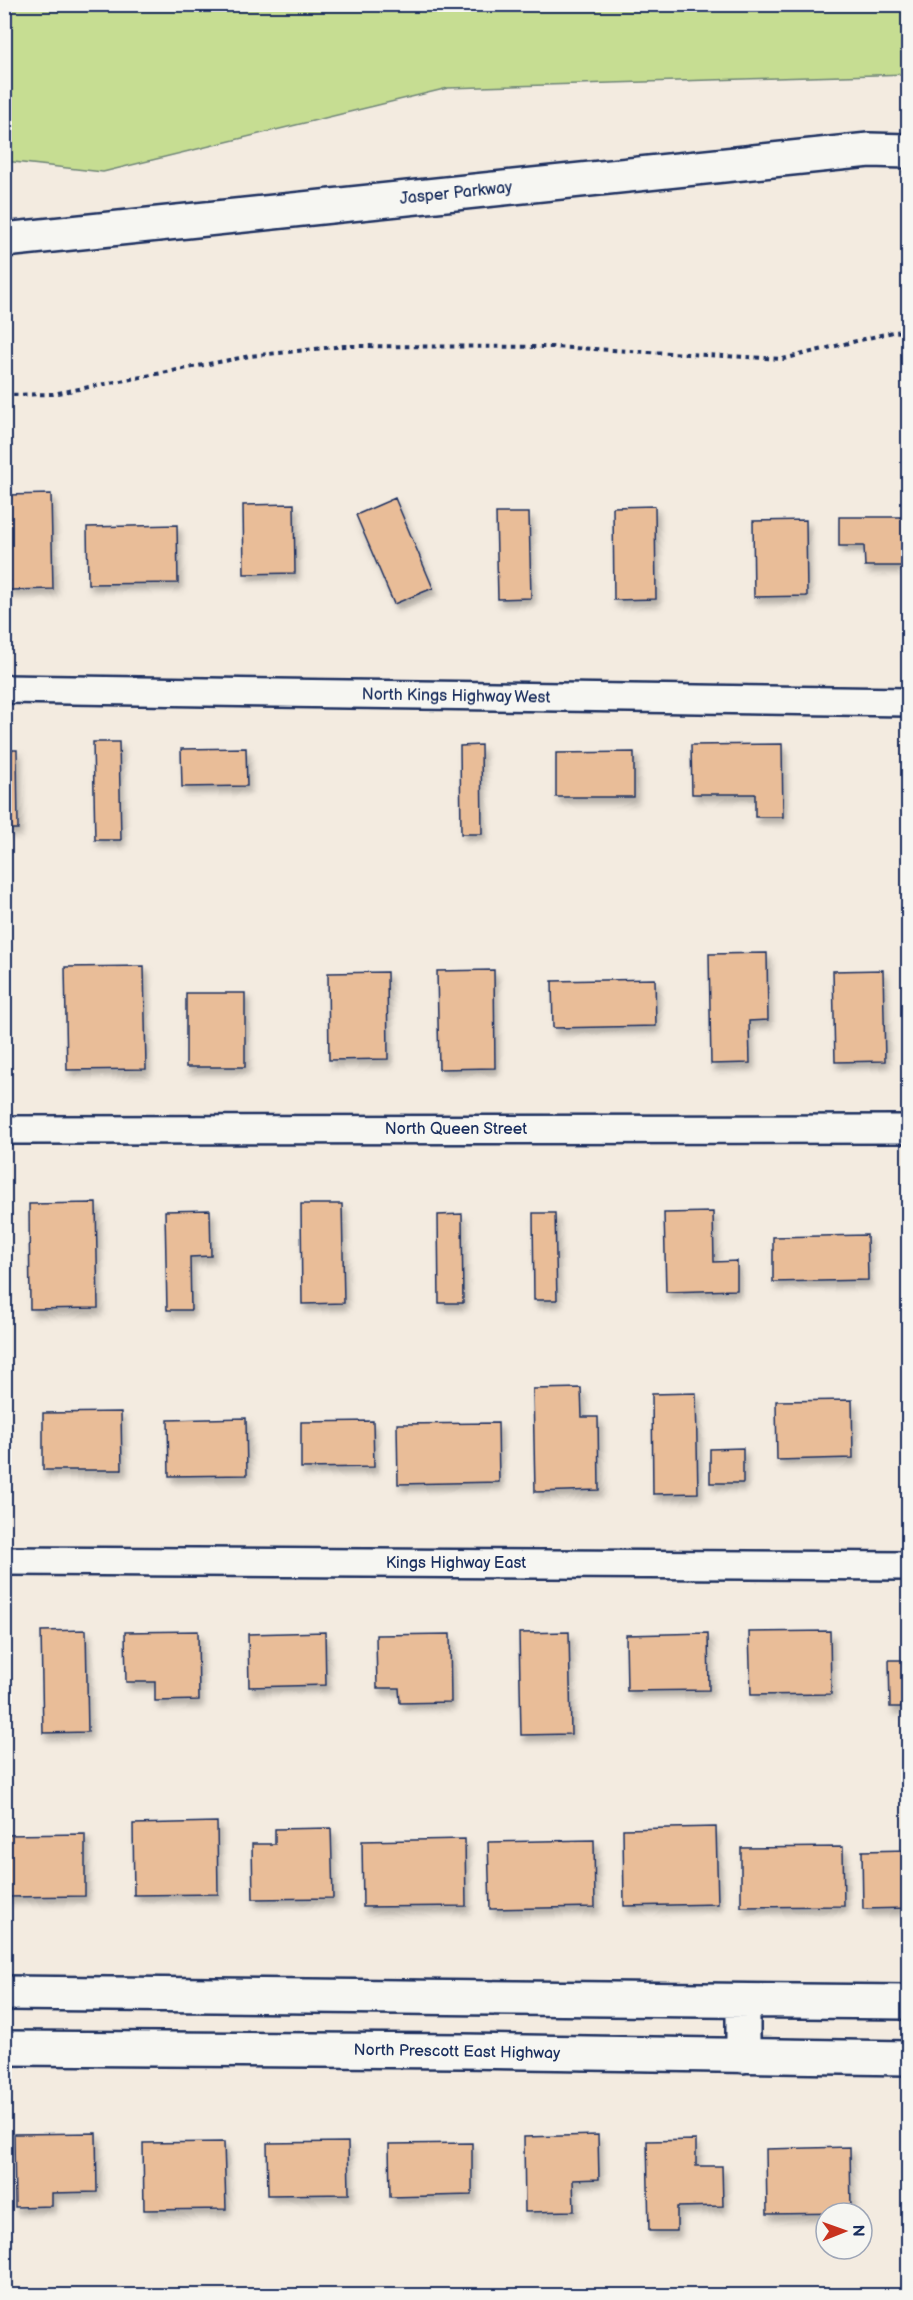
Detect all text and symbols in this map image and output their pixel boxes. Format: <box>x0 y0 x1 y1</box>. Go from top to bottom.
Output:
street label: Jasper Parkway <box>399 178 514 208</box>
street label: North Kings Highway West <box>362 685 551 707</box>
street label: North Queen Street <box>385 1120 527 1139</box>
street label: Kings Highway East <box>386 1554 526 1573</box>
street label: North Prescott East Highway <box>353 2041 561 2063</box>
north arrow <box>814 2201 874 2261</box>
text: N <box>848 2225 867 2237</box>

